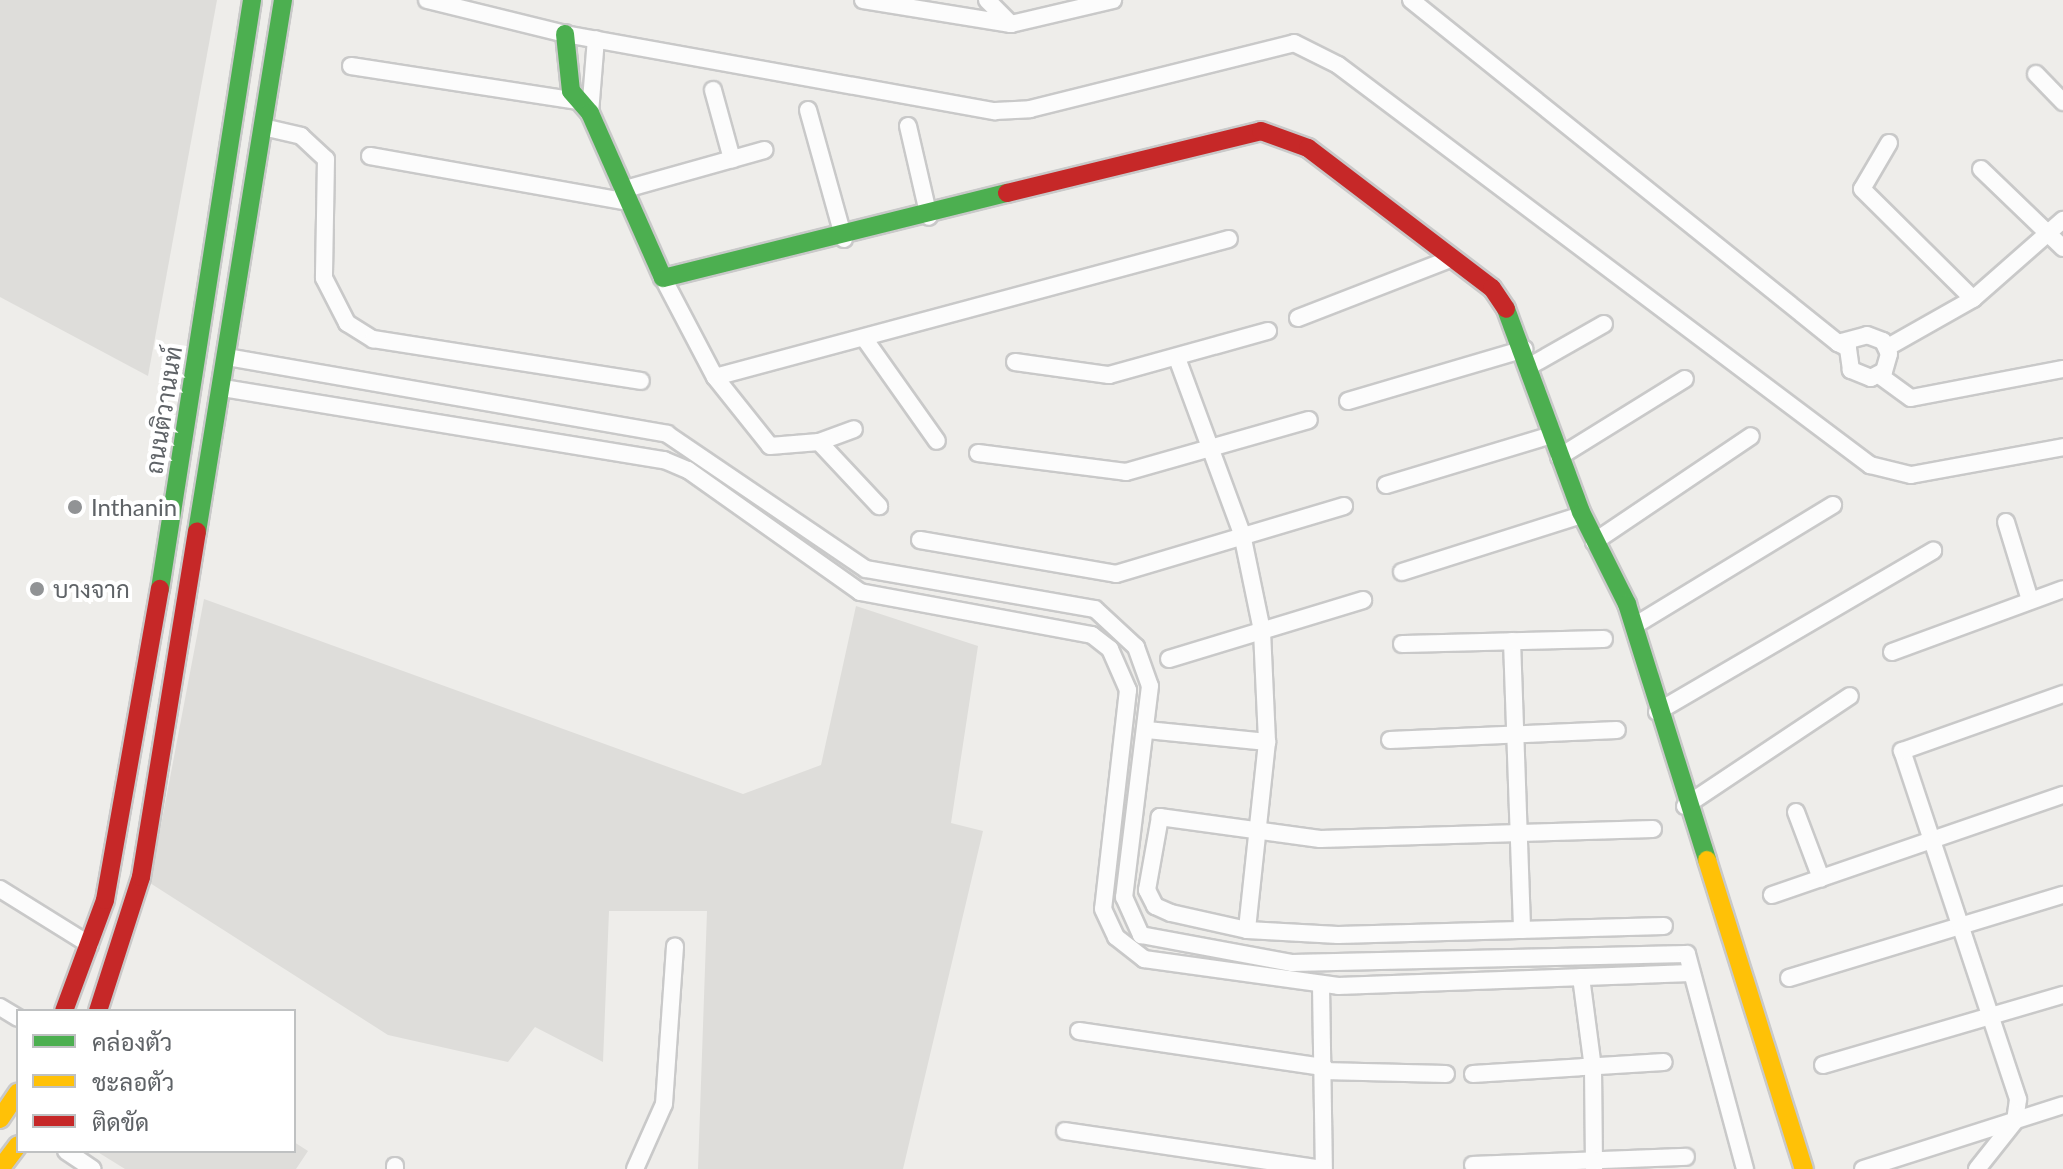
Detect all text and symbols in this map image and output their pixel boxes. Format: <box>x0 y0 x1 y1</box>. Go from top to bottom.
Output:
street label: ถนนติวานนท์ <box>139 344 187 476</box>
place label: Inthanin <box>91 493 177 521</box>
marker: Inthanin <box>66 498 84 516</box>
place label: บางจาก <box>53 575 130 603</box>
marker: บางจาก <box>28 580 46 598</box>
legend <box>16 1009 296 1153</box>
text: คล่องตัว <box>92 1027 172 1056</box>
text: ชะลอตัว <box>92 1067 174 1096</box>
text: ติดขัด <box>92 1107 149 1136</box>

